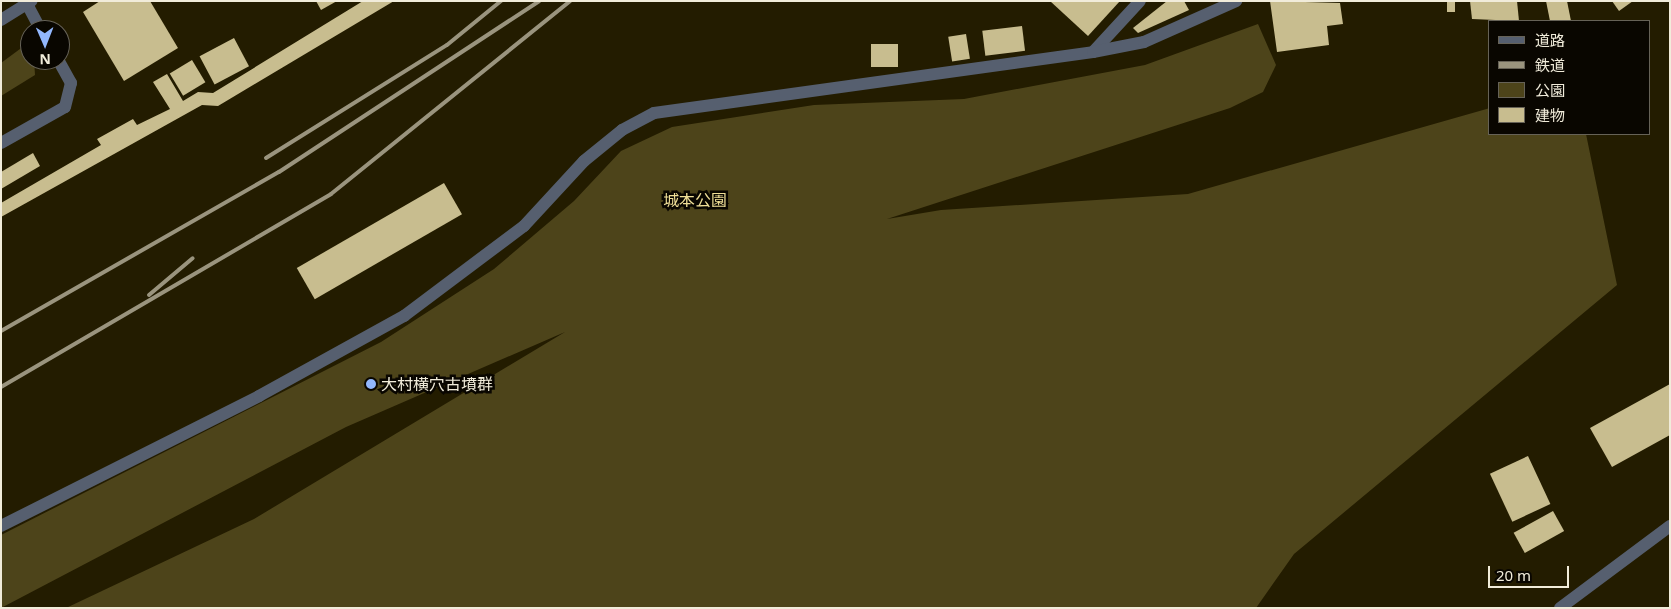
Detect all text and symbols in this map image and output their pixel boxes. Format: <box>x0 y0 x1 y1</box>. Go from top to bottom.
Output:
north arrow <box>20 20 70 70</box>
legend <box>1488 20 1651 135</box>
text: 道路 <box>1535 30 1565 50</box>
text: N <box>39 50 51 69</box>
text: 鉄道 <box>1535 55 1565 75</box>
text: 公園 <box>1535 80 1565 100</box>
text: 建物 <box>1535 105 1565 125</box>
park label: 城本公園 <box>663 190 727 210</box>
place label: 大村横穴古墳群 <box>381 374 493 394</box>
marker: 大村横穴古墳群 <box>365 378 377 390</box>
scale bar <box>1491 556 1572 588</box>
text: 20 m <box>1496 565 1531 585</box>

